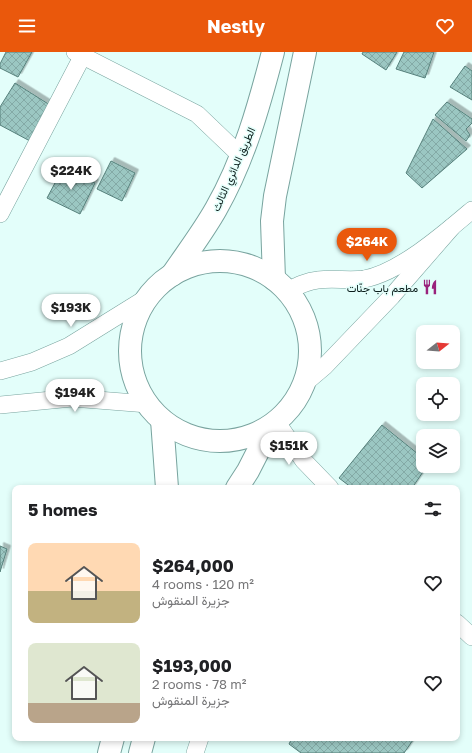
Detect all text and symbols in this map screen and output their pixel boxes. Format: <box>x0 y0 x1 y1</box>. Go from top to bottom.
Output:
icon: menu <box>16 15 38 37</box>
text: Nestly <box>207 15 265 37</box>
icon: heart <box>434 15 456 37</box>
street label: الطريق الدائري الثالث <box>209 125 261 215</box>
pin: $224K <box>43 157 99 191</box>
text: $224K <box>50 162 92 178</box>
pin: $264K <box>339 228 395 262</box>
text: $264K <box>346 233 388 249</box>
restaurant icon: مطعم باب جنّات <box>421 278 439 296</box>
place label: مطعم باب جنّات <box>347 281 418 296</box>
pin: $193K <box>43 294 99 328</box>
text: $193K <box>50 299 92 315</box>
north arrow <box>416 325 460 369</box>
map controls <box>416 325 460 473</box>
button: locate <box>416 377 460 421</box>
pin: $194K <box>47 379 103 413</box>
text: $194K <box>54 384 96 400</box>
button: layers <box>416 429 460 473</box>
pin: $151K <box>261 432 317 466</box>
text: $151K <box>269 437 309 453</box>
icon: filters <box>422 498 444 520</box>
text: 5 homes <box>28 499 98 520</box>
text: $264,000 <box>152 555 234 576</box>
icon: home <box>60 559 108 607</box>
icon: heart <box>422 572 444 594</box>
text: 4 rooms · 120 m² <box>152 576 254 592</box>
text: جزيرة المنقوش <box>152 592 230 608</box>
text: $193,000 <box>152 655 232 676</box>
icon: home <box>60 659 108 707</box>
icon: heart <box>422 672 444 694</box>
text: 2 rooms · 78 m² <box>152 676 246 692</box>
text: جزيرة المنقوش <box>152 692 230 708</box>

